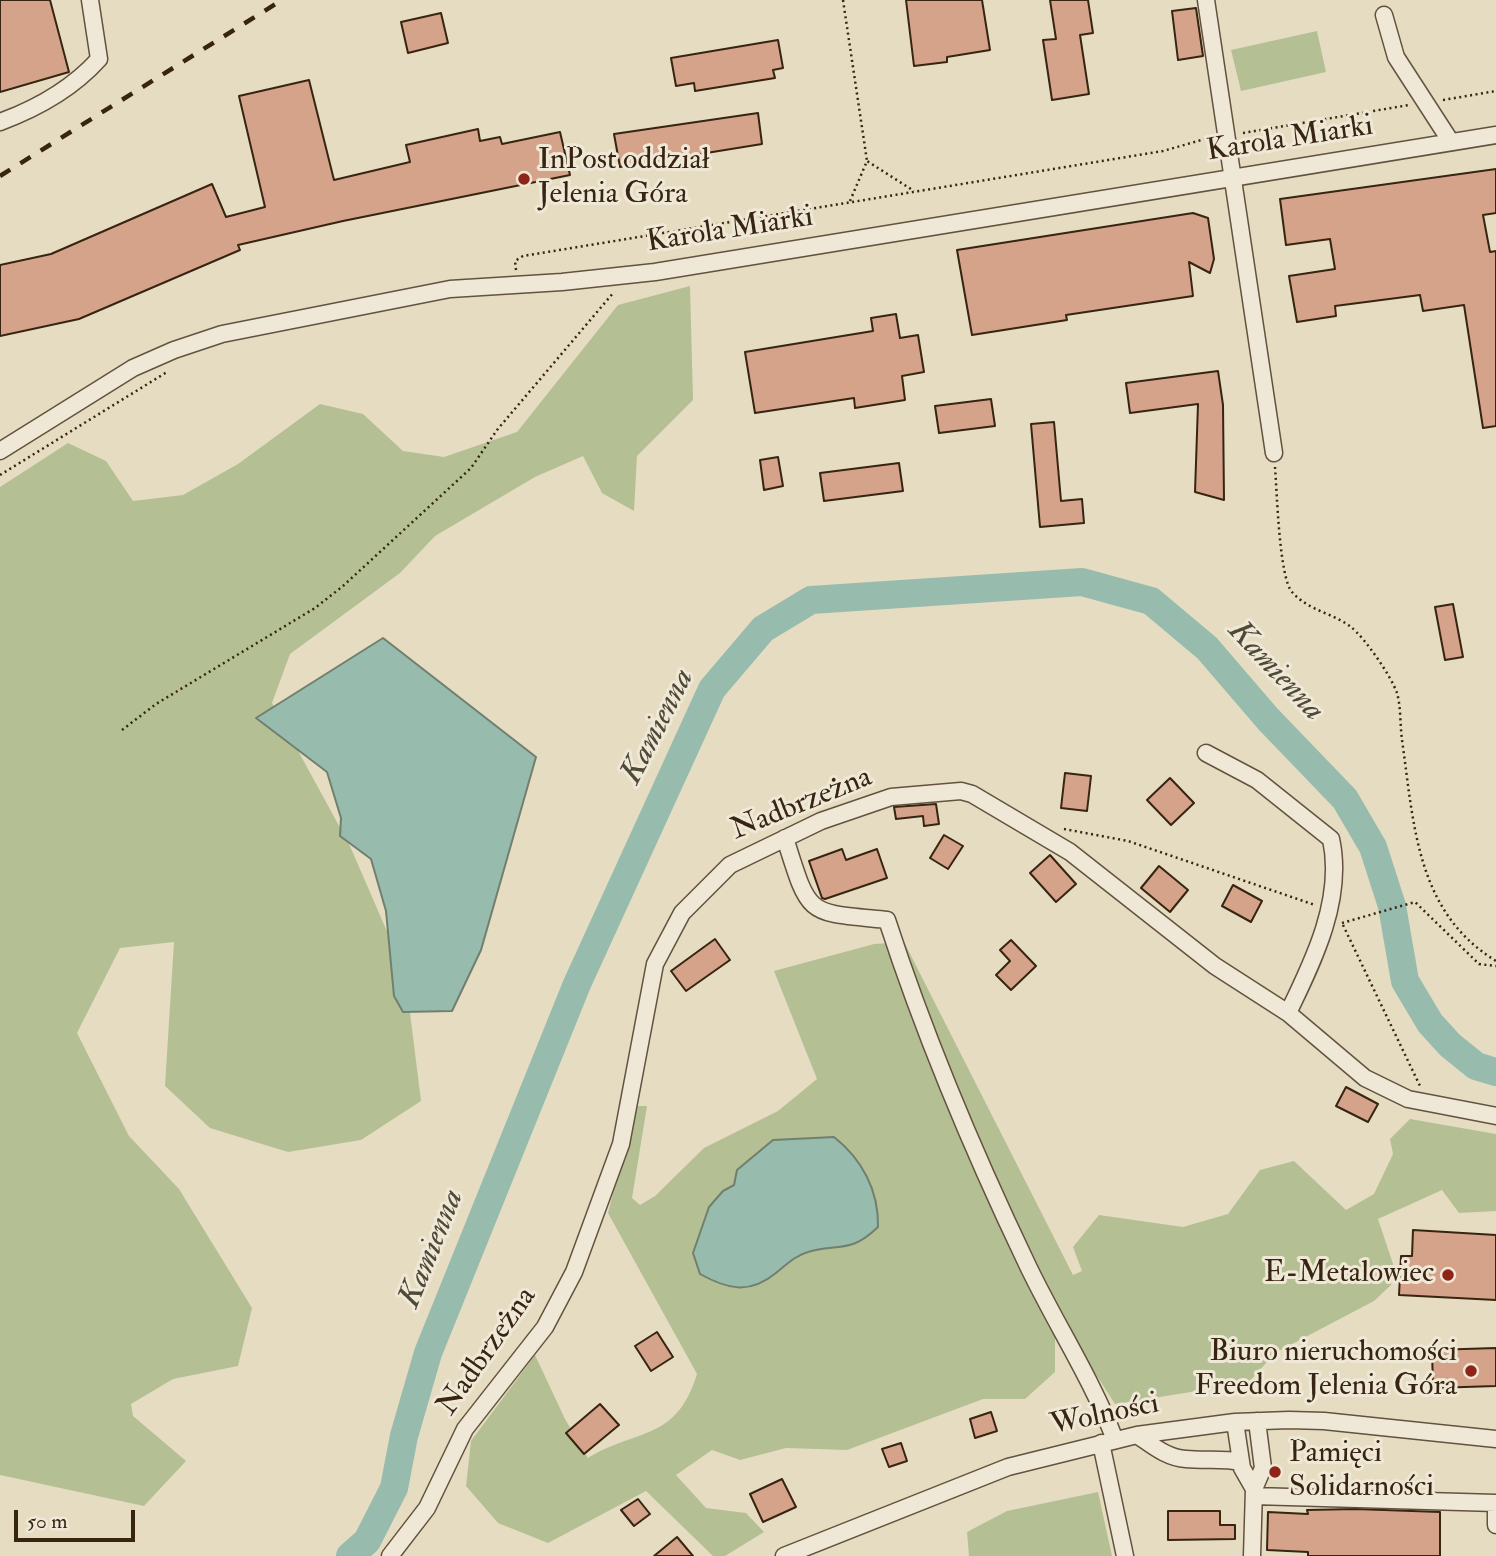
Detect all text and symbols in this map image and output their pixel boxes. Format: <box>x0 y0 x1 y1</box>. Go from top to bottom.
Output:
street label: Karola Miarki <box>1204 109 1376 171</box>
place label: InPost oddział Jelenia Góra <box>538 144 710 214</box>
marker: InPost oddział Jelenia Góra <box>516 171 532 187</box>
street label: Karola Miarki <box>644 200 816 262</box>
water label: Kamienna <box>1219 614 1331 730</box>
water label: Kamienna <box>614 663 704 791</box>
street label: Nadbrzeżna <box>726 761 878 849</box>
water label: Kamienna <box>392 1184 474 1314</box>
place label: E-Metalowiec <box>1264 1257 1434 1293</box>
marker: E-Metalowiec <box>1440 1267 1456 1283</box>
street label: Nadbrzeżna <box>431 1281 545 1423</box>
place label: Biuro nieruchomości Freedom Jelenia Góra <box>1194 1336 1457 1406</box>
marker: Biuro nieruchomości Freedom Jelenia Góra <box>1463 1363 1479 1379</box>
street label: Wolności <box>1047 1387 1163 1445</box>
place label: Pamięci Solidarności <box>1289 1437 1434 1508</box>
marker: Pamięci Solidarności <box>1267 1464 1283 1480</box>
scale bar <box>18 1496 138 1540</box>
text: 50 m <box>27 1508 68 1535</box>

